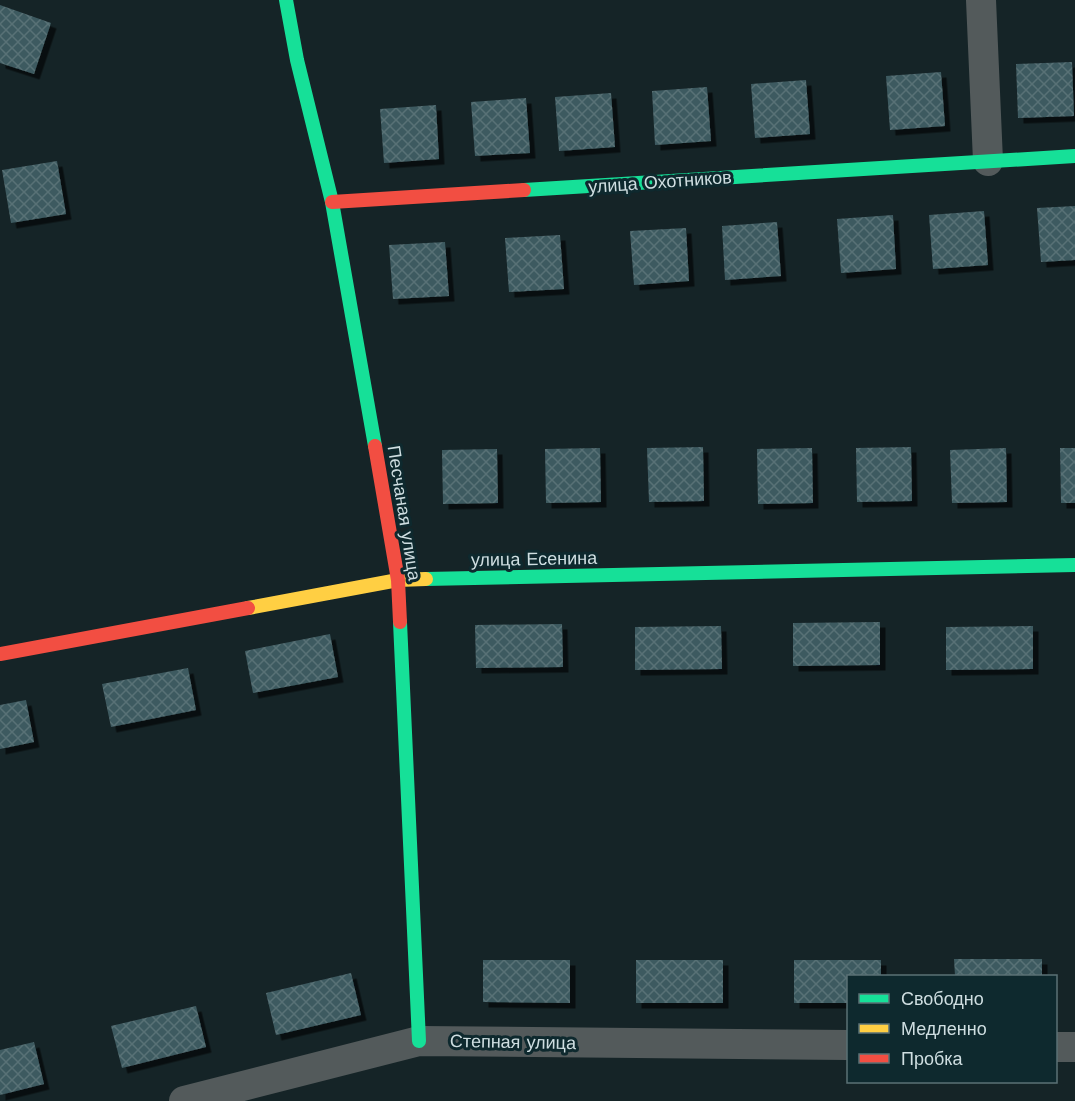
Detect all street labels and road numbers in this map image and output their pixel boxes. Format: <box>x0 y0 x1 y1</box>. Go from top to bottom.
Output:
street label: улица Охотников <box>588 166 732 197</box>
street label: Песчаная улица <box>383 444 426 583</box>
street label: улица Есенина <box>471 547 598 570</box>
street label: Степная улица <box>450 1030 577 1053</box>

